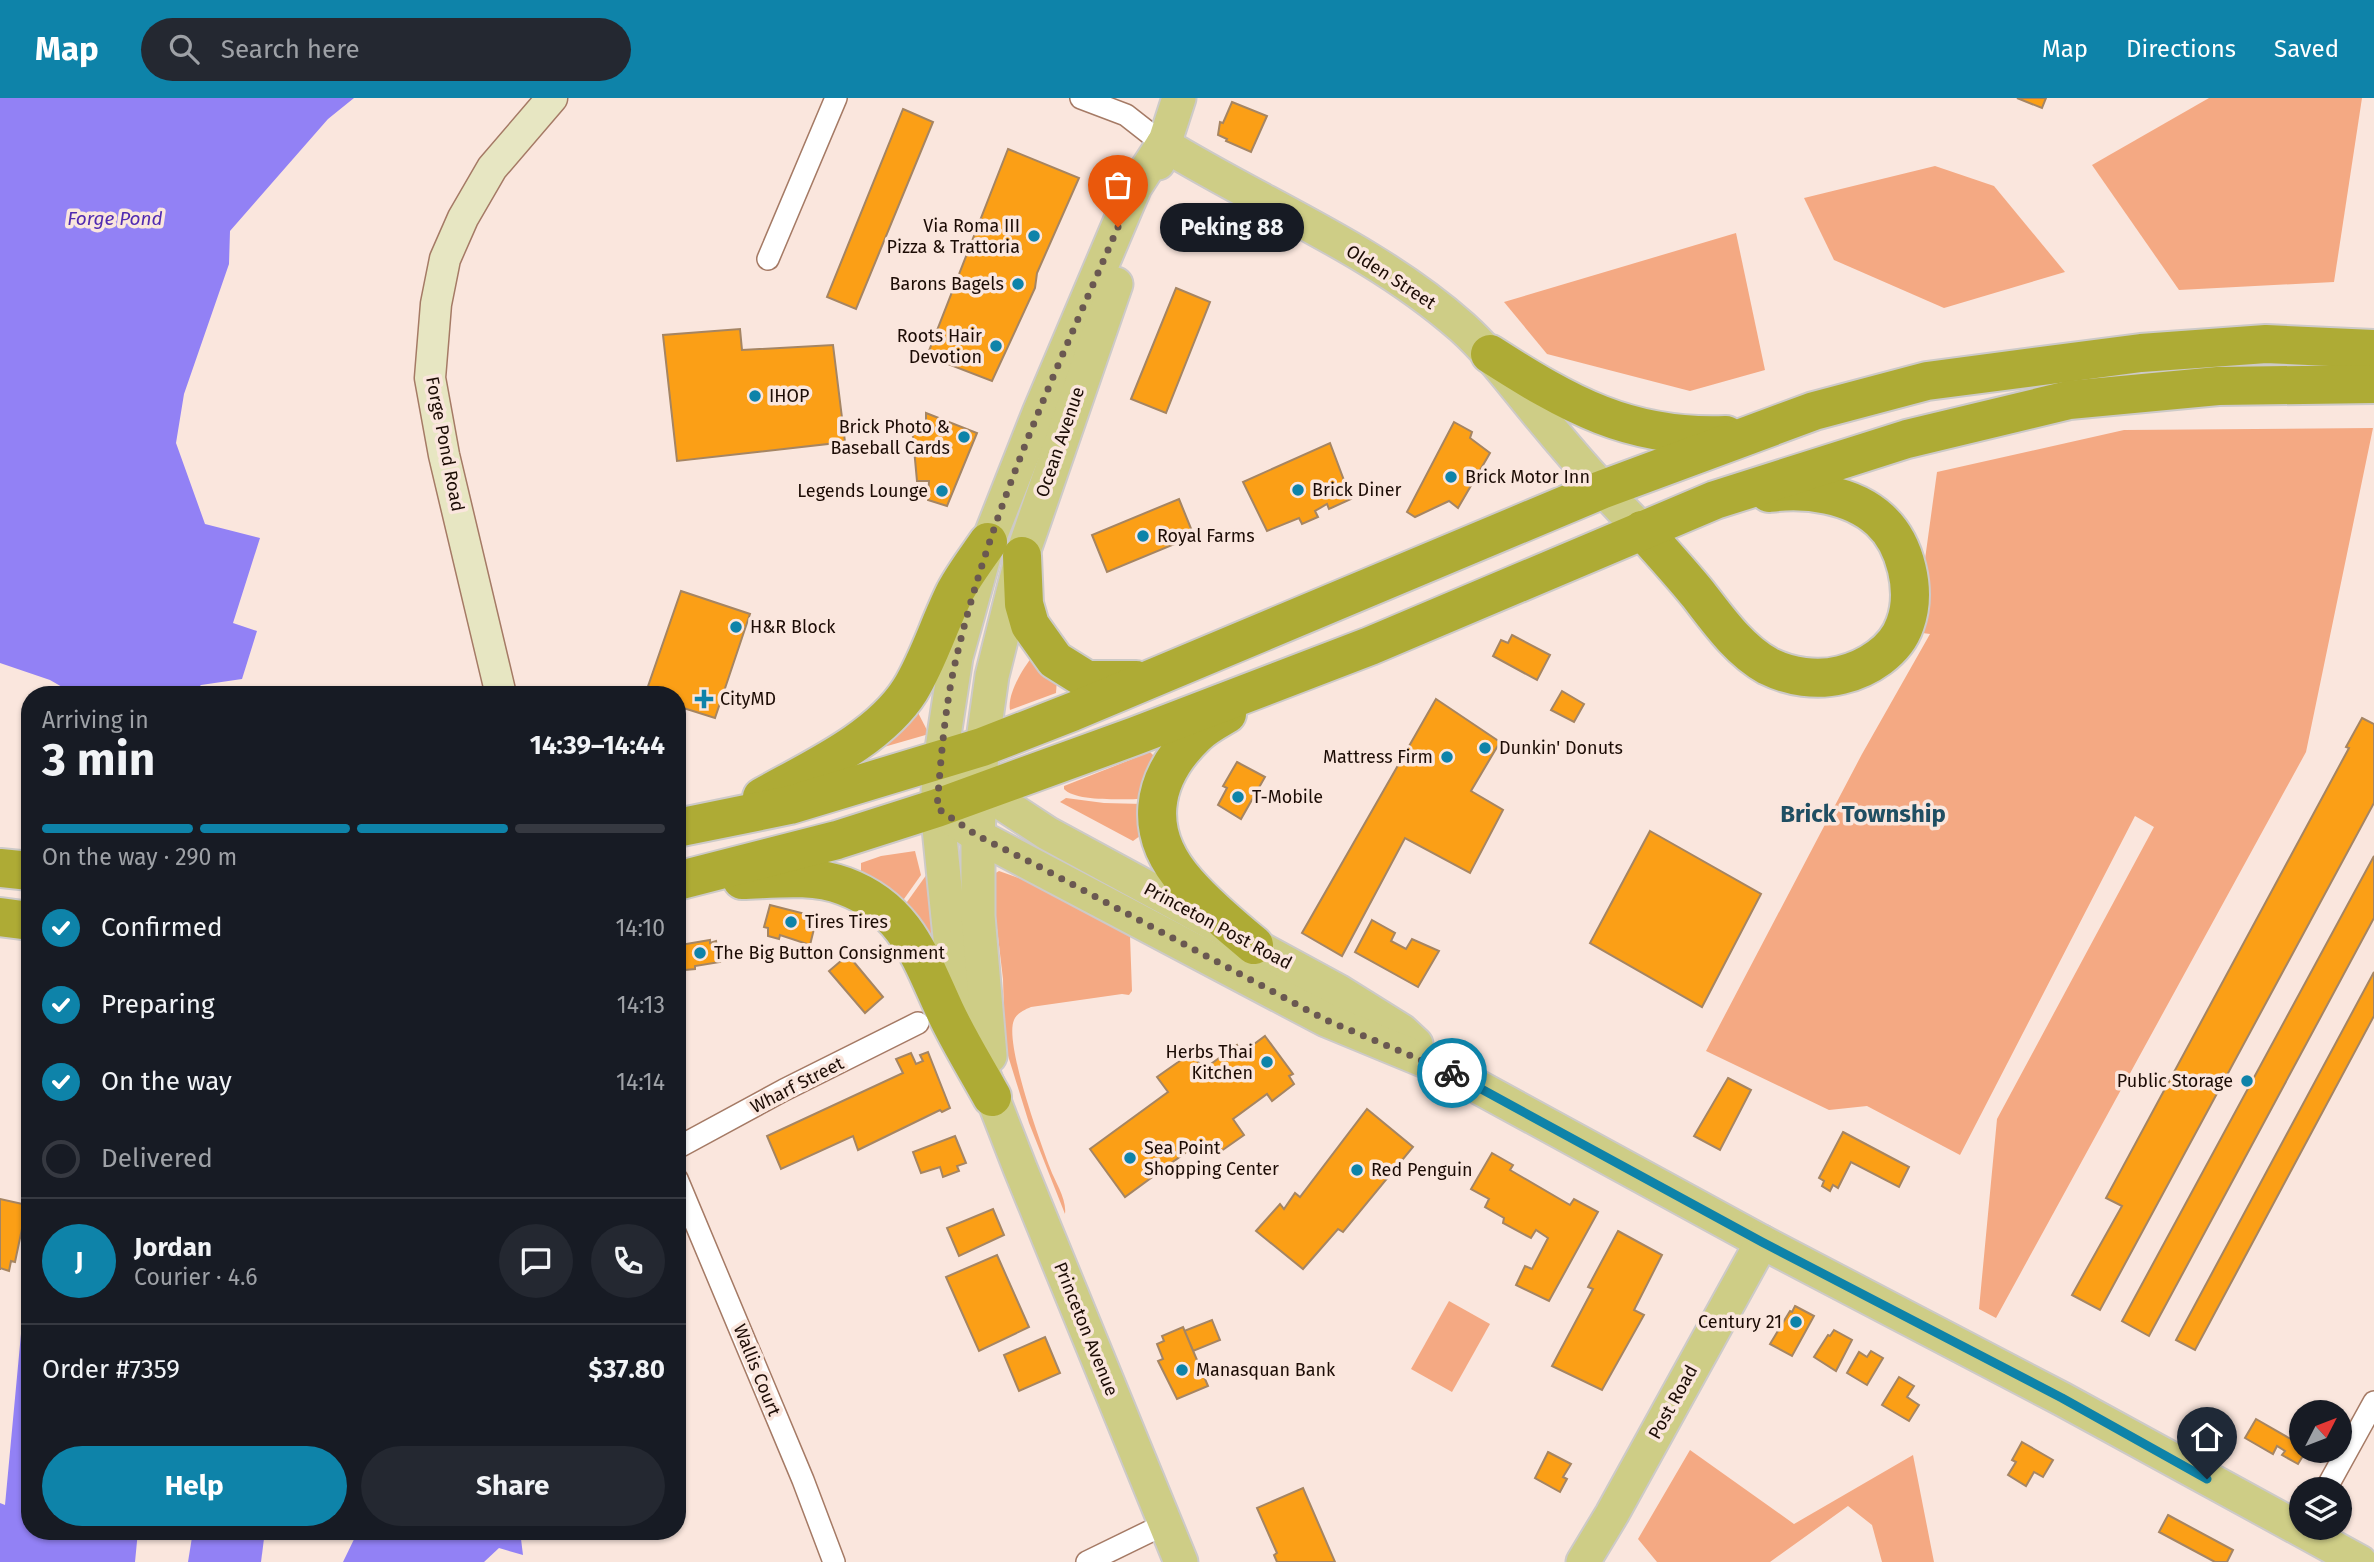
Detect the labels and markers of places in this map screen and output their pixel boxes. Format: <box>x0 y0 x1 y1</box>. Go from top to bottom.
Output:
pin <box>1088 155 1148 227</box>
callout: Peking 88 <box>1160 202 1304 252</box>
place label: Via Roma III Pizza & Trattoria <box>887 215 1020 258</box>
marker: Via Roma III Pizza & Trattoria <box>1026 228 1042 244</box>
place label: Barons Bagels <box>890 273 1004 295</box>
marker: Barons Bagels <box>1010 276 1026 292</box>
place label: Roots Hair Devotion <box>897 325 982 368</box>
marker: Roots Hair Devotion <box>988 338 1004 354</box>
place label: IHOP <box>769 385 809 407</box>
marker: IHOP <box>747 388 763 404</box>
place label: Brick Photo & Baseball Cards <box>831 416 950 459</box>
marker: Brick Photo & Baseball Cards <box>956 429 972 445</box>
place label: Brick Motor Inn <box>1465 466 1590 488</box>
marker: Brick Motor Inn <box>1443 469 1459 485</box>
place label: Brick Diner <box>1312 479 1402 501</box>
place label: Legends Lounge <box>797 480 928 502</box>
marker: Brick Diner <box>1290 482 1306 498</box>
marker: Legends Lounge <box>934 483 950 499</box>
place label: Royal Farms <box>1157 525 1255 547</box>
marker: Royal Farms <box>1135 528 1151 544</box>
place label: H&R Block <box>750 616 836 638</box>
marker: H&R Block <box>728 619 744 635</box>
place label: CityMD <box>720 688 776 710</box>
marker: CityMD <box>694 689 714 709</box>
place label: Dunkin' Donuts <box>1499 737 1623 759</box>
marker: Dunkin' Donuts <box>1477 740 1493 756</box>
place label: Mattress Firm <box>1323 746 1433 768</box>
marker: Mattress Firm <box>1439 749 1455 765</box>
place label: T-Mobile <box>1252 786 1323 808</box>
marker: T-Mobile <box>1230 789 1246 805</box>
place label: Tires Tires <box>805 911 888 933</box>
marker: Tires Tires <box>783 914 799 930</box>
place label: The Big Button Consignment <box>714 942 946 964</box>
marker: The Big Button Consignment <box>692 945 708 961</box>
place label: Herbs Thai Kitchen <box>1165 1041 1253 1084</box>
marker: Herbs Thai Kitchen <box>1259 1054 1275 1070</box>
place label: Public Storage <box>2117 1070 2233 1092</box>
marker: Public Storage <box>2239 1073 2255 1089</box>
place label: Sea Point Shopping Center <box>1144 1137 1279 1180</box>
marker: Sea Point Shopping Center <box>1122 1150 1138 1166</box>
place label: Red Penguin <box>1371 1159 1473 1181</box>
marker: Red Penguin <box>1349 1162 1365 1178</box>
place label: Century 21 <box>1698 1311 1782 1333</box>
marker: Century 21 <box>1788 1314 1804 1330</box>
place label: Manasquan Bank <box>1196 1359 1336 1381</box>
marker: Manasquan Bank <box>1174 1362 1190 1378</box>
pin <box>2177 1407 2237 1479</box>

